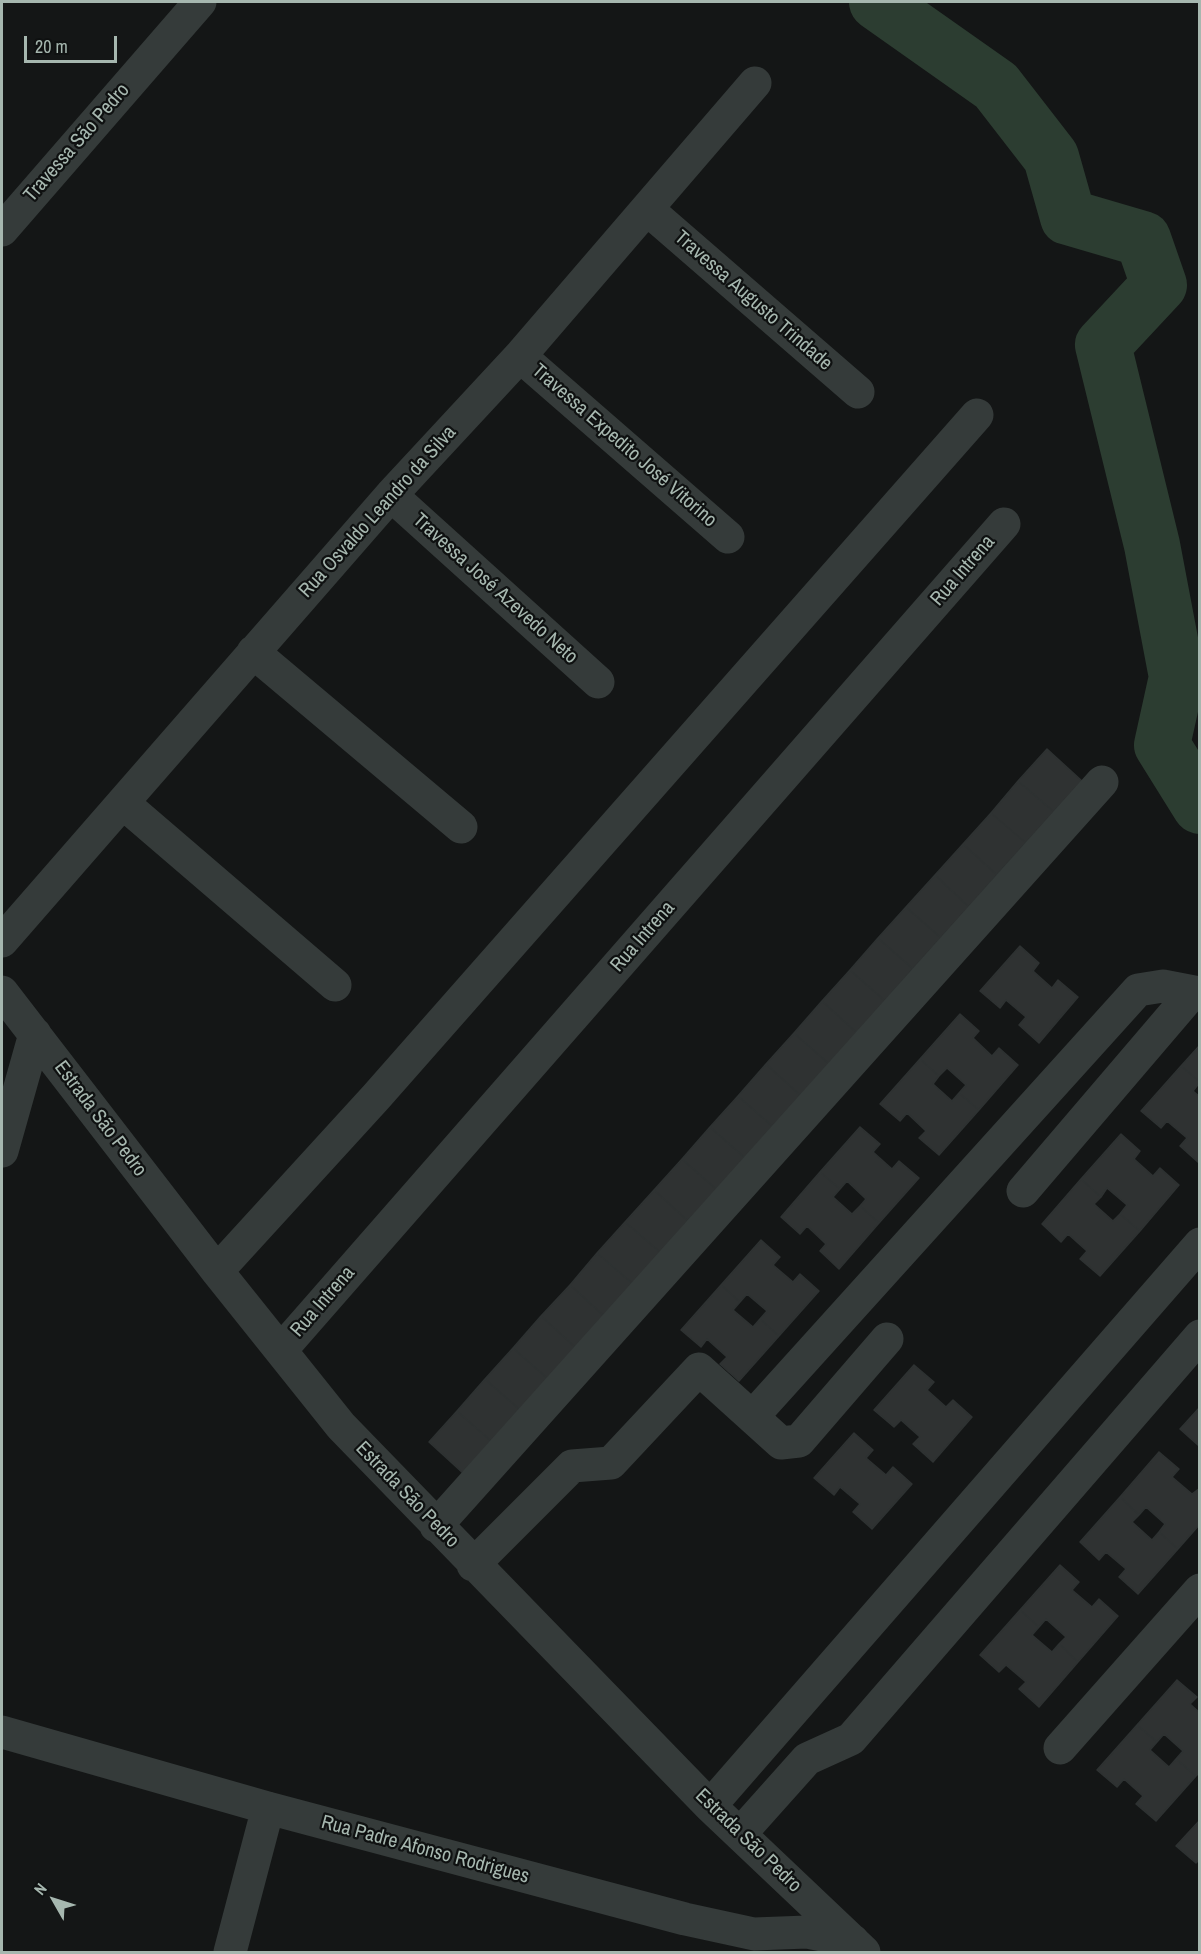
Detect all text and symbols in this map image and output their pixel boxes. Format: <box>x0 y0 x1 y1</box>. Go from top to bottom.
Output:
scale bar <box>27 24 120 62</box>
text: 20 m <box>35 34 68 59</box>
street label: Travessa São Pedro <box>19 79 135 207</box>
street label: Travessa Augusto Trindade <box>669 226 837 376</box>
street label: Travessa Expedito José Vitorino <box>527 359 721 533</box>
street label: Rua Osvaldo Leandro da Silva <box>294 421 462 603</box>
street label: Travessa José Azevedo Neto <box>408 509 582 669</box>
street label: Rua Intrena <box>926 531 1000 611</box>
street label: Rua Intrena <box>606 897 680 977</box>
street label: Estrada São Pedro <box>49 1056 151 1182</box>
street label: Rua Intrena <box>286 1262 360 1342</box>
street label: Estrada São Pedro <box>350 1437 464 1553</box>
street label: Estrada São Pedro <box>690 1784 806 1898</box>
street label: Rua Padre Afonso Rodrigues <box>318 1811 532 1889</box>
north arrow <box>24 1870 84 1930</box>
text: N <box>28 1878 52 1899</box>

